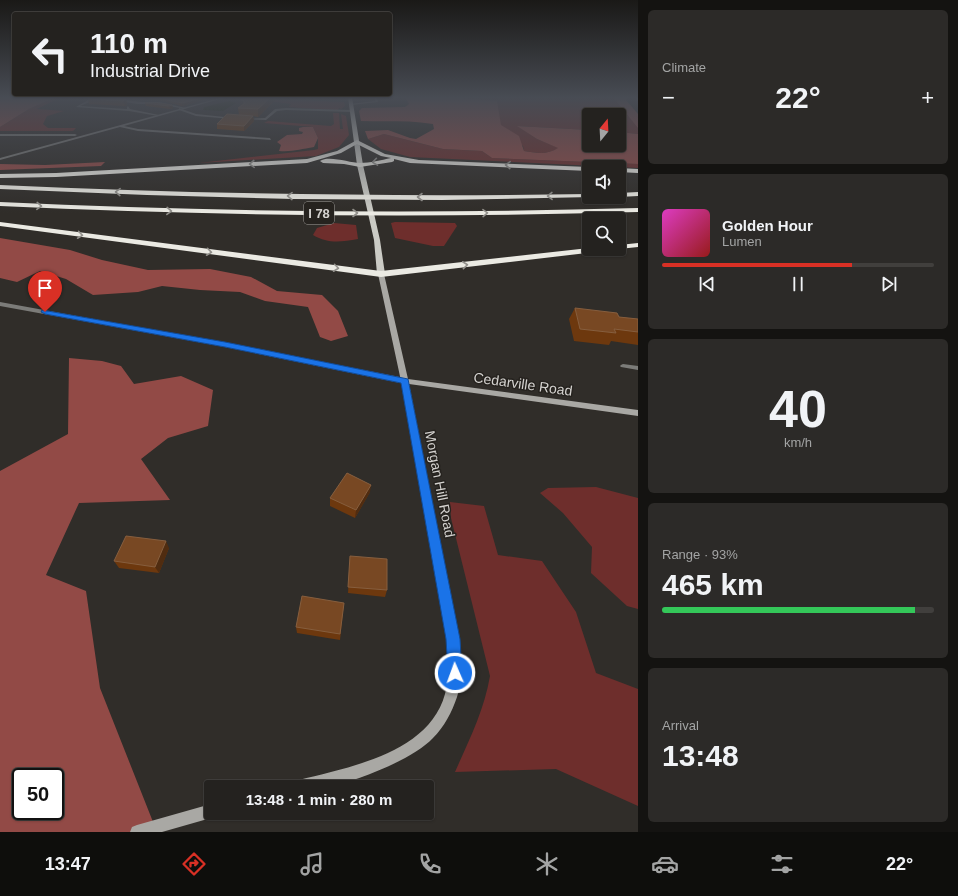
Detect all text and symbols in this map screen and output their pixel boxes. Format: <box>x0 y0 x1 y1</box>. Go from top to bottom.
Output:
icon: left <box>24 28 76 80</box>
text: 110 m <box>90 28 168 59</box>
text: Climate <box>662 60 706 75</box>
text: Industrial Drive <box>90 61 210 81</box>
text: 22° <box>775 81 821 114</box>
text: − <box>662 85 675 110</box>
text: + <box>921 85 934 110</box>
north arrow <box>582 108 626 152</box>
map controls <box>582 108 626 256</box>
one-way arrow <box>372 157 378 166</box>
one-way arrow <box>249 160 255 169</box>
button: sound <box>582 160 626 204</box>
one-way arrow <box>505 161 511 169</box>
one-way arrow <box>115 188 121 196</box>
one-way arrow <box>287 192 293 200</box>
one-way arrow <box>547 192 553 201</box>
one-way arrow <box>417 193 423 201</box>
one-way arrow <box>36 202 42 211</box>
road number: I 78 <box>304 202 334 224</box>
one-way arrow <box>166 206 172 215</box>
one-way arrow <box>352 209 358 217</box>
one-way arrow <box>482 209 488 217</box>
button: search <box>582 212 626 256</box>
text: Golden Hour <box>722 217 813 234</box>
one-way arrow <box>77 230 83 239</box>
text: Lumen <box>722 234 762 249</box>
one-way arrow <box>206 247 212 256</box>
one-way arrow <box>462 260 468 269</box>
one-way arrow <box>333 263 339 272</box>
pin <box>28 271 62 312</box>
icon: previous <box>696 273 718 295</box>
icon: pause <box>787 273 809 295</box>
icon: next <box>878 273 900 295</box>
icon: arrive <box>34 277 56 299</box>
street label: Cedarville Road <box>473 369 573 399</box>
text: 40 <box>769 380 827 438</box>
street label: Morgan Hill Road <box>422 429 458 539</box>
text: km/h <box>784 435 812 450</box>
text: Range · 93% <box>662 547 738 562</box>
text: 465 km <box>662 568 764 601</box>
position arrow <box>434 652 476 694</box>
text: Arrival <box>662 718 699 733</box>
text: 13:48 <box>662 739 739 772</box>
speed limit sign: 50 <box>12 768 64 820</box>
text: 13:48 · 1 min · 280 m <box>246 791 392 808</box>
icon: directions <box>180 850 208 878</box>
icon: music <box>298 850 326 878</box>
icon: phone <box>416 850 444 878</box>
icon: climate <box>533 850 561 878</box>
icon: car <box>651 850 679 878</box>
icon: filters <box>768 850 796 878</box>
text: 13:47 <box>45 854 91 874</box>
text: 22° <box>886 854 913 874</box>

